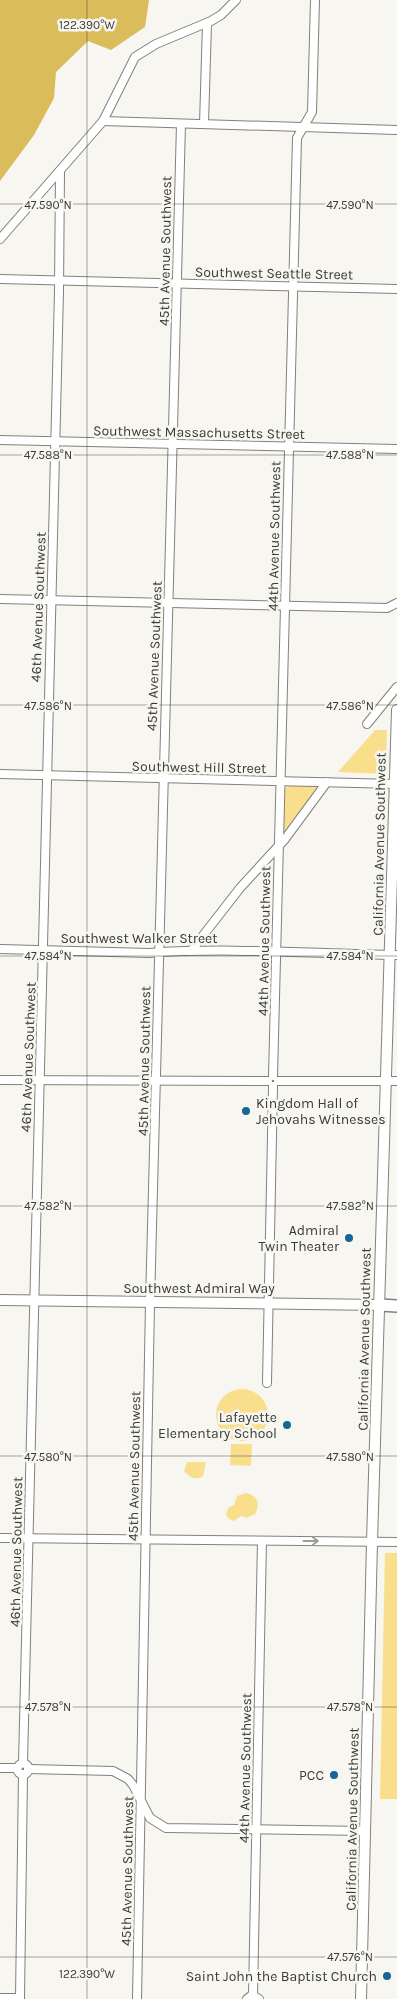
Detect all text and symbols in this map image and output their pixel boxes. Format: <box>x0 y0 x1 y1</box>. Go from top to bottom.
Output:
text: 122.390°W <box>59 18 115 32</box>
street label: 45th Avenue Southwest <box>156 176 175 326</box>
text: 47.590°N <box>24 198 72 212</box>
text: 47.590°N <box>326 198 374 212</box>
street label: Southwest Seattle Street <box>195 264 353 283</box>
street label: Southwest Massachusetts Street <box>93 422 305 443</box>
text: 47.588°N <box>24 448 72 462</box>
text: 47.588°N <box>326 448 374 462</box>
street label: 44th Avenue Southwest <box>265 461 284 611</box>
street label: 46th Avenue Southwest <box>27 532 50 683</box>
street label: 45th Avenue Southwest <box>143 581 166 731</box>
text: 47.586°N <box>24 699 72 713</box>
text: 47.586°N <box>326 699 374 713</box>
street label: California Avenue Southwest <box>369 752 390 936</box>
street label: Southwest Hill Street <box>131 758 266 777</box>
street label: 44th Avenue Southwest <box>255 866 274 1016</box>
street label: Southwest Walker Street <box>60 930 218 947</box>
text: 47.584°N <box>24 949 72 963</box>
text: 47.584°N <box>326 949 374 963</box>
street label: 46th Avenue Southwest <box>17 982 40 1133</box>
street label: 45th Avenue Southwest <box>135 986 154 1136</box>
place label: Kingdom Hall of Jehovahs Witnesses <box>256 1095 386 1128</box>
marker: Kingdom Hall of Jehovahs Witnesses <box>240 1105 252 1117</box>
text: 47.582°N <box>24 1199 72 1213</box>
text: 47.582°N <box>326 1199 374 1213</box>
place label: Admiral Twin Theater <box>258 1222 340 1255</box>
marker: Admiral Twin Theater <box>343 1232 355 1244</box>
street label: California Avenue Southwest <box>354 1247 375 1431</box>
street label: Southwest Admiral Way <box>123 1280 275 1297</box>
street label: 45th Avenue Southwest <box>125 1391 144 1541</box>
place label: Lafayette Elementary School <box>158 1409 277 1442</box>
marker: Lafayette Elementary School <box>281 1419 293 1431</box>
text: 47.580°N <box>24 1450 72 1464</box>
text: 47.580°N <box>326 1450 374 1464</box>
street label: 46th Avenue Southwest <box>7 1477 26 1627</box>
one-way arrow <box>302 1536 318 1546</box>
street label: 44th Avenue Southwest <box>236 1693 255 1843</box>
text: 47.578°N <box>25 1700 71 1714</box>
text: 47.578°N <box>327 1700 373 1714</box>
street label: California Avenue Southwest <box>342 1727 363 1911</box>
place label: PCC <box>299 1767 324 1784</box>
marker: PCC <box>328 1769 340 1781</box>
street label: 45th Avenue Southwest <box>118 1796 137 1946</box>
text: 47.576°N <box>327 1950 373 1964</box>
text: 122.390°W <box>59 1967 115 1981</box>
place label: Saint John the Baptist Church <box>186 1968 377 1985</box>
marker: Saint John the Baptist Church <box>381 1970 393 1982</box>

